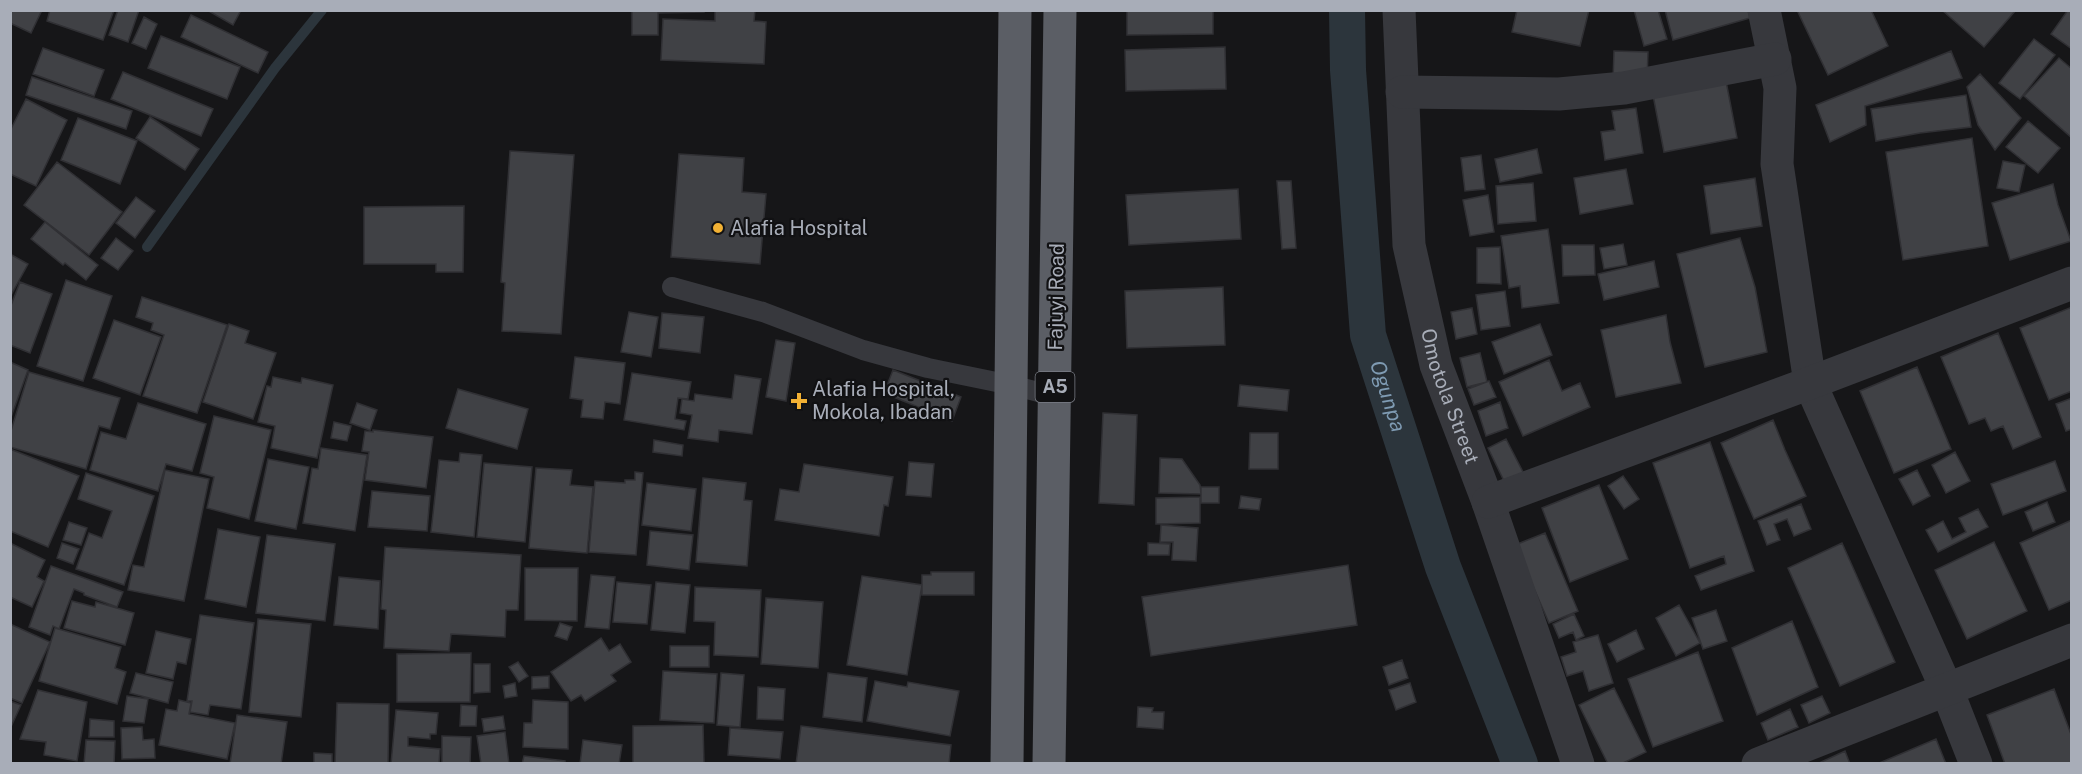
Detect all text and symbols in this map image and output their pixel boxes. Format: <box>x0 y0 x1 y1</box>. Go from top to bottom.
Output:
place label: Alafia Hospital <box>730 216 868 240</box>
marker: Alafia Hospital <box>711 221 725 235</box>
street label: Fajuyi Road <box>1043 243 1069 351</box>
street label: Omotola Street <box>1416 326 1484 467</box>
water label: Ogunpa <box>1365 357 1411 435</box>
road number: A5 <box>1036 372 1074 402</box>
place label: Alafia Hospital, Mokola, Ibadan <box>812 377 955 424</box>
marker: Alafia Hospital, Mokola, Ibadan <box>790 392 808 410</box>

